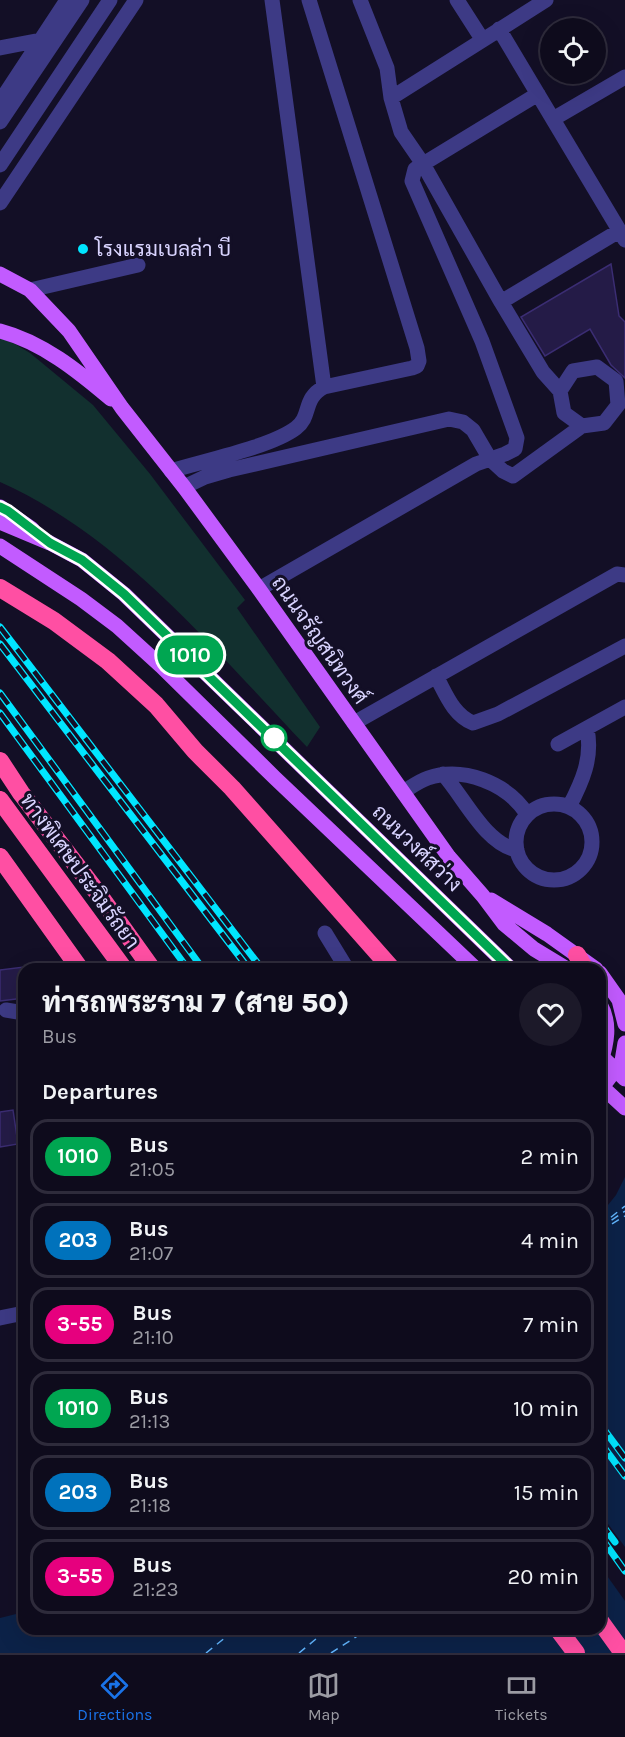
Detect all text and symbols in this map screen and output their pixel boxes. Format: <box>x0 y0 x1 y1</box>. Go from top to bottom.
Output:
map controls <box>540 18 606 84</box>
button: locate <box>540 18 606 84</box>
place label: โรงแรมเบลล่า บี <box>94 236 231 261</box>
marker: โรงแรมเบลล่า บี <box>76 242 90 256</box>
street label: ถนนจรัญสนิทวงศ์ <box>267 570 375 709</box>
line badge: 1010 <box>148 636 232 674</box>
text: 1010 <box>169 643 211 667</box>
unlabelled marker <box>261 725 287 751</box>
street label: ทางพิเศษประจิมรัถยา <box>16 789 144 953</box>
street label: ถนนวงศ์สว่าง <box>367 798 468 896</box>
button: heart <box>519 983 582 1046</box>
text: ท่ารถพระราม 7 (สาย 50) <box>42 986 349 1019</box>
text: Bus <box>42 1025 77 1048</box>
text: Departures <box>42 1079 158 1105</box>
text: Bus <box>129 1132 169 1158</box>
text: 1010 <box>57 1144 99 1168</box>
text: 2 min <box>521 1144 579 1170</box>
text: 21:05 <box>129 1158 175 1181</box>
text: Bus <box>129 1216 169 1242</box>
text: 203 <box>58 1228 98 1252</box>
text: 4 min <box>521 1228 579 1254</box>
text: 21:07 <box>129 1242 173 1265</box>
text: Bus <box>132 1300 172 1326</box>
text: 3-55 <box>57 1312 102 1336</box>
text: 7 min <box>523 1312 579 1338</box>
text: 21:10 <box>132 1326 174 1349</box>
text: Bus <box>129 1384 169 1410</box>
text: 1010 <box>57 1396 99 1420</box>
text: 10 min <box>513 1396 579 1422</box>
text: 21:13 <box>129 1410 170 1433</box>
text: Bus <box>129 1468 169 1494</box>
text: 203 <box>58 1480 98 1504</box>
text: 15 min <box>514 1480 579 1506</box>
text: 21:18 <box>129 1494 171 1517</box>
text: Bus <box>132 1552 172 1578</box>
text: 3-55 <box>57 1564 102 1588</box>
text: 20 min <box>508 1564 579 1590</box>
text: 21:23 <box>132 1578 179 1601</box>
tab: Directions <box>77 1669 153 1724</box>
tab: Map <box>307 1669 340 1724</box>
tab: Tickets <box>495 1669 548 1724</box>

